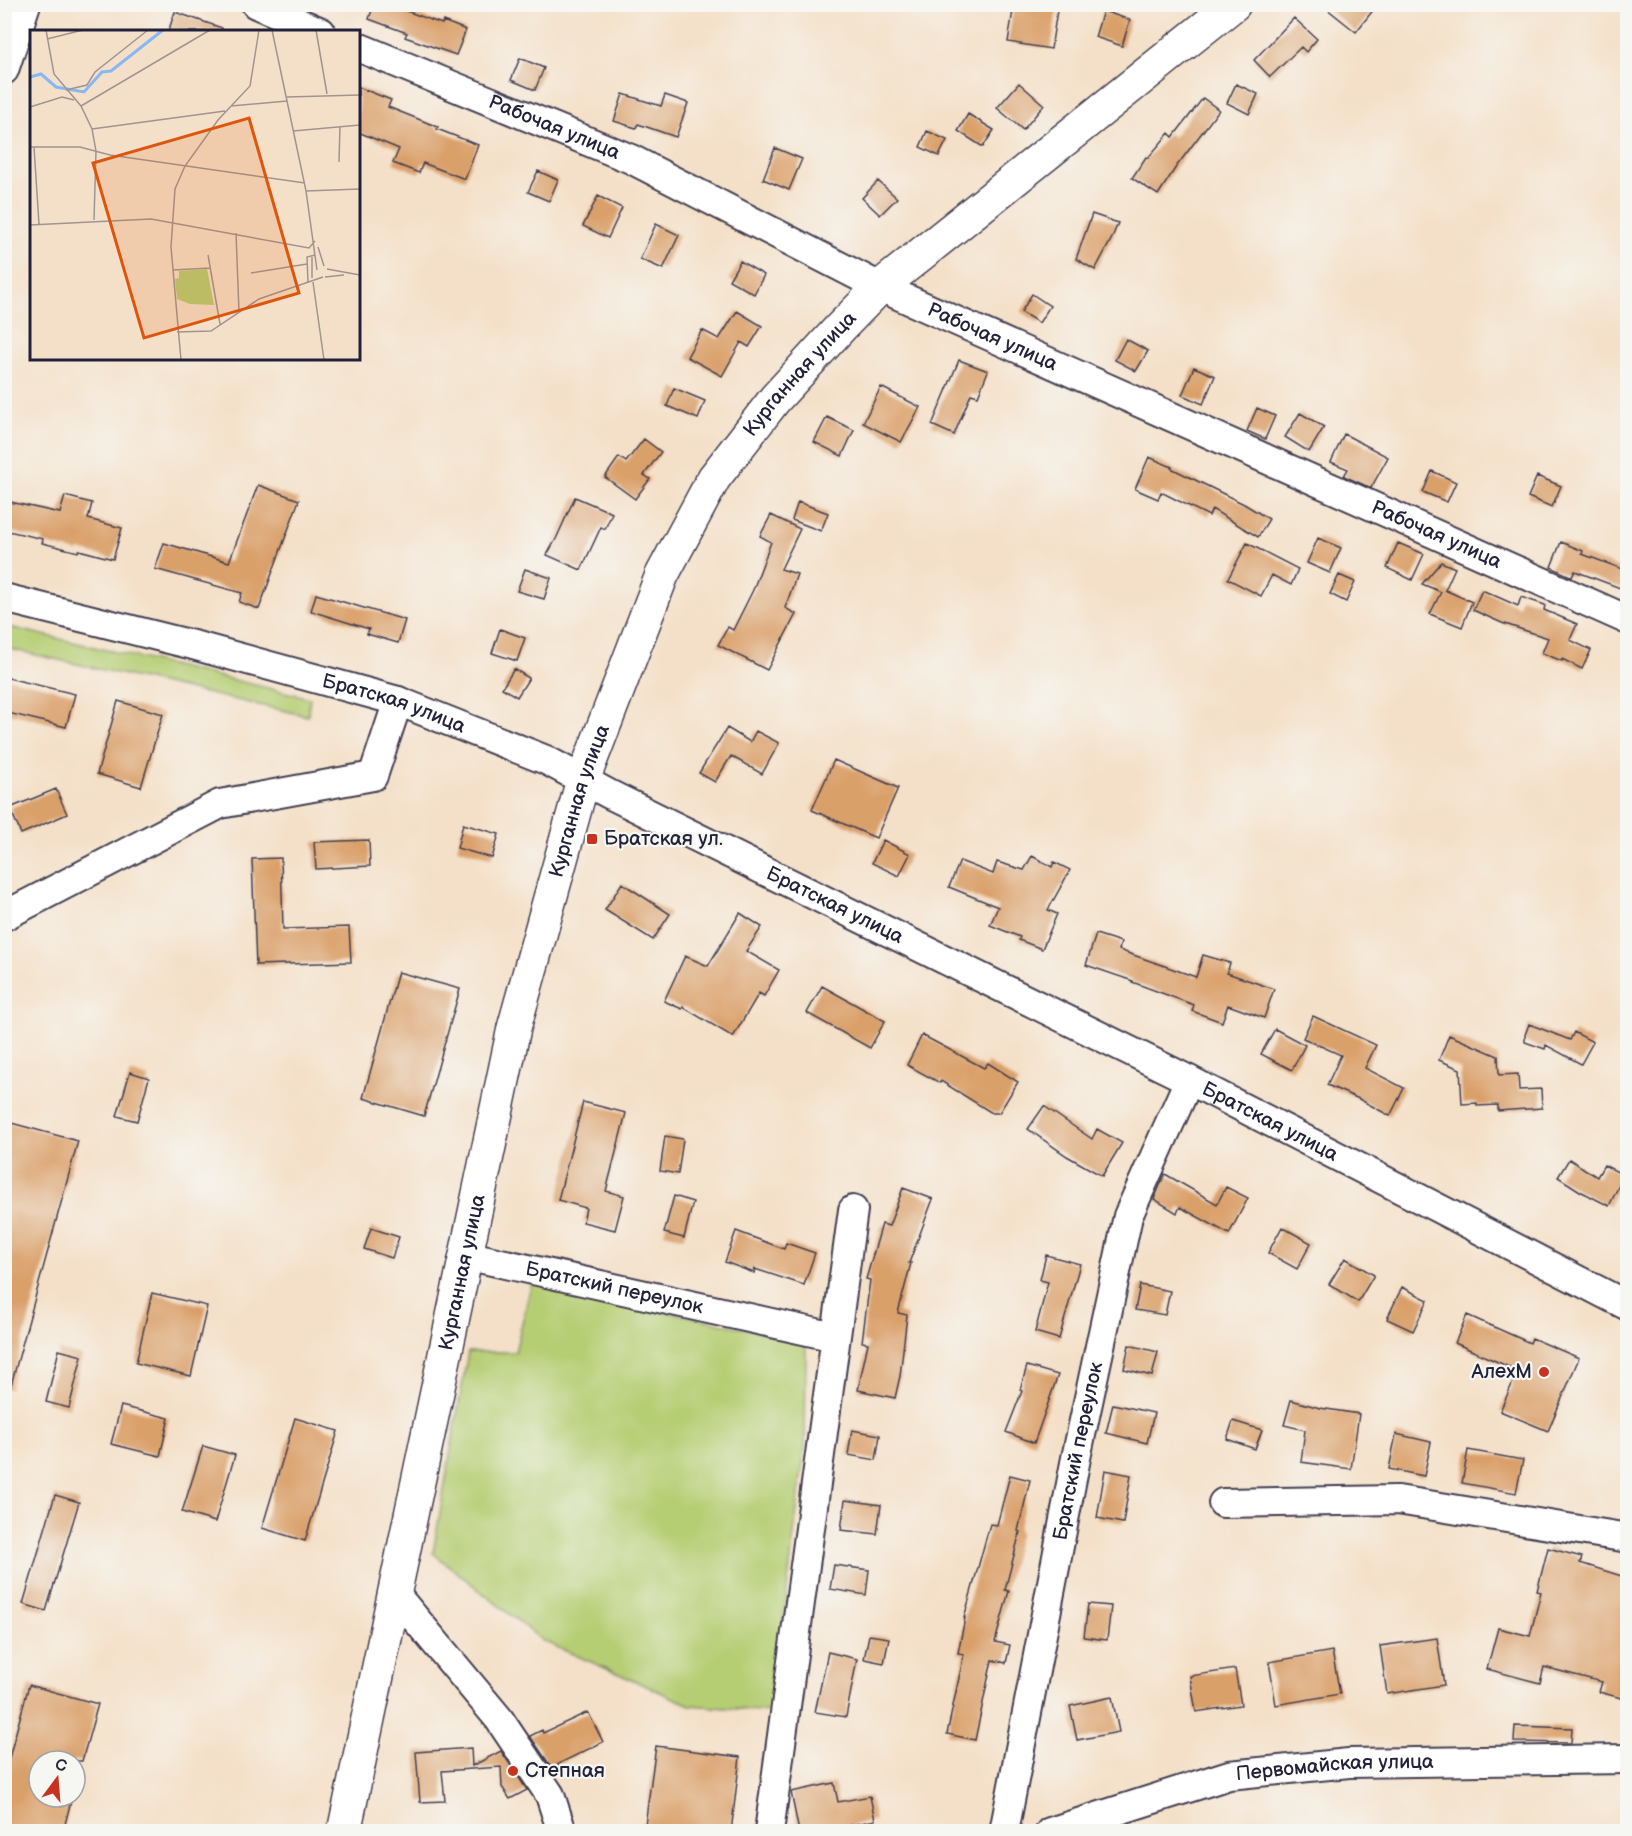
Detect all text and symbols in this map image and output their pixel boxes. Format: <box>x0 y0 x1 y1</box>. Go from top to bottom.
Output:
inset map <box>30 30 360 360</box>
street label: Рабочая улица <box>485 90 624 165</box>
street label: Рабочая улица <box>924 298 1061 376</box>
street label: Курганная улица <box>738 306 862 441</box>
street label: Рабочая улица <box>1367 495 1505 574</box>
street label: Братская улица <box>319 669 469 739</box>
street label: Курганная улица <box>544 721 615 880</box>
place label: Братская ул. <box>604 827 723 851</box>
marker: Братская ул. <box>585 832 599 846</box>
street label: Братская улица <box>762 861 907 949</box>
street label: Братская улица <box>1198 1077 1342 1167</box>
street label: Курганная улица <box>434 1192 491 1353</box>
street label: Братский переулок <box>523 1257 706 1320</box>
street label: Братский переулок <box>1048 1360 1108 1542</box>
place label: АлехМ <box>1471 1360 1532 1384</box>
marker: АлехМ <box>1537 1365 1551 1379</box>
north arrow <box>27 1749 87 1809</box>
street label: Первомайская улица <box>1235 1750 1434 1786</box>
text: С <box>53 1755 69 1777</box>
place label: Степная <box>525 1759 605 1783</box>
marker: Степная <box>506 1764 520 1778</box>

